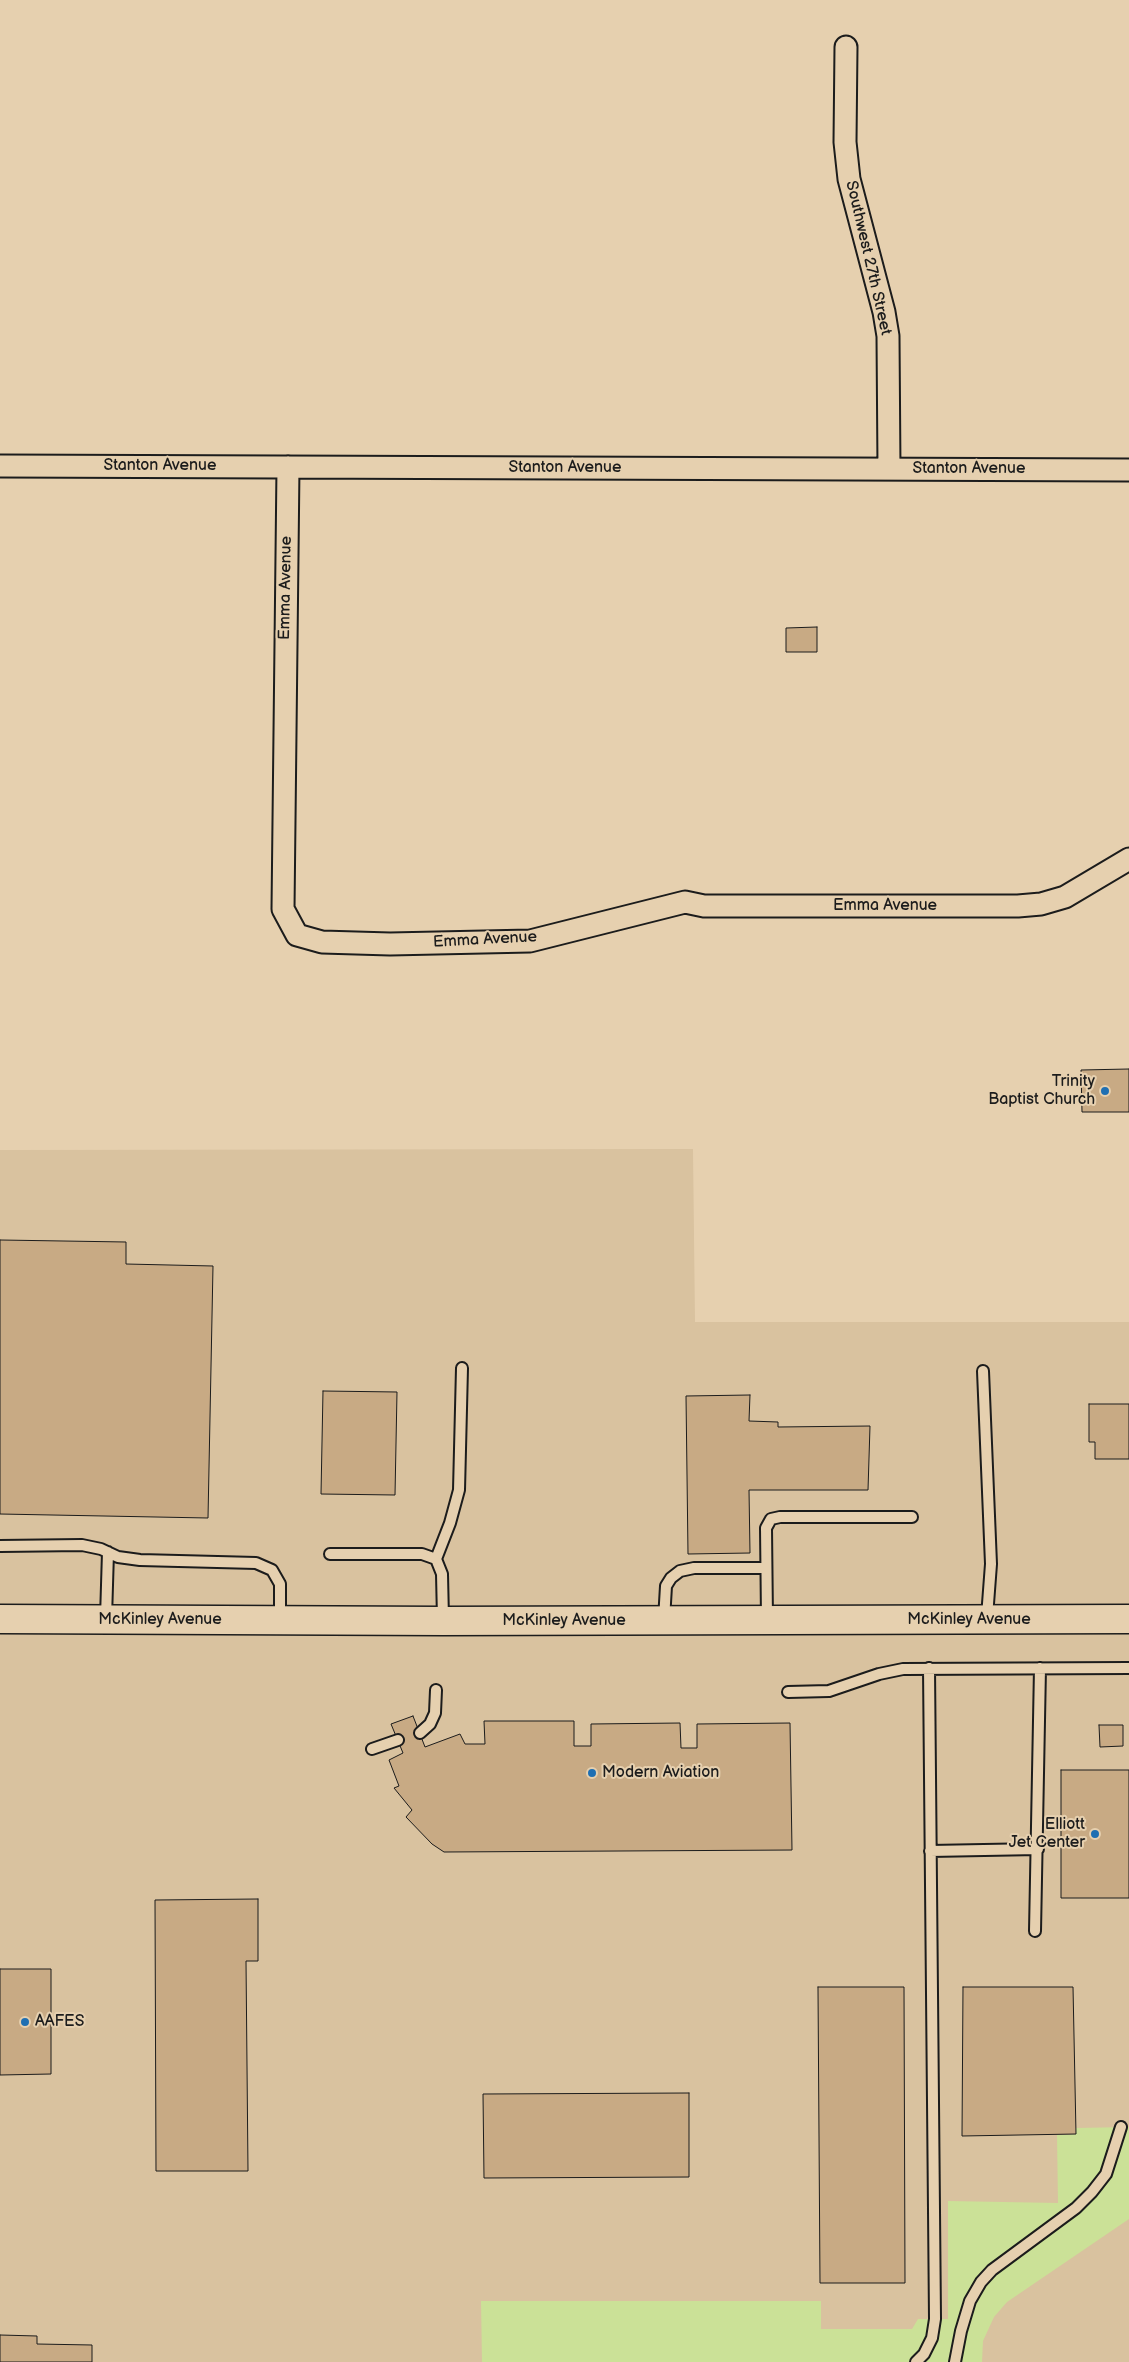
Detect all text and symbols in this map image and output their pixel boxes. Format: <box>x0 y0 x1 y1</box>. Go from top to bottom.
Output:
street label: Southwest 27th Street <box>841 179 895 337</box>
street label: Stanton Avenue <box>104 456 216 476</box>
street label: Stanton Avenue <box>509 458 621 478</box>
street label: Stanton Avenue <box>913 459 1025 479</box>
street label: Emma Avenue <box>275 536 297 640</box>
street label: Emma Avenue <box>833 896 937 916</box>
street label: Emma Avenue <box>433 928 537 952</box>
place label: Trinity Baptist Church <box>988 1072 1095 1110</box>
marker: Trinity Baptist Church <box>1099 1085 1111 1097</box>
street label: McKinley Avenue <box>98 1610 222 1630</box>
street label: McKinley Avenue <box>907 1610 1031 1630</box>
street label: McKinley Avenue <box>502 1611 626 1631</box>
place label: Modern Aviation <box>602 1763 719 1783</box>
marker: Modern Aviation <box>586 1767 598 1779</box>
place label: Elliott Jet Center <box>1009 1815 1085 1853</box>
marker: Elliott Jet Center <box>1089 1828 1101 1840</box>
place label: AAFES <box>35 2012 84 2032</box>
marker: AAFES <box>19 2016 31 2028</box>

